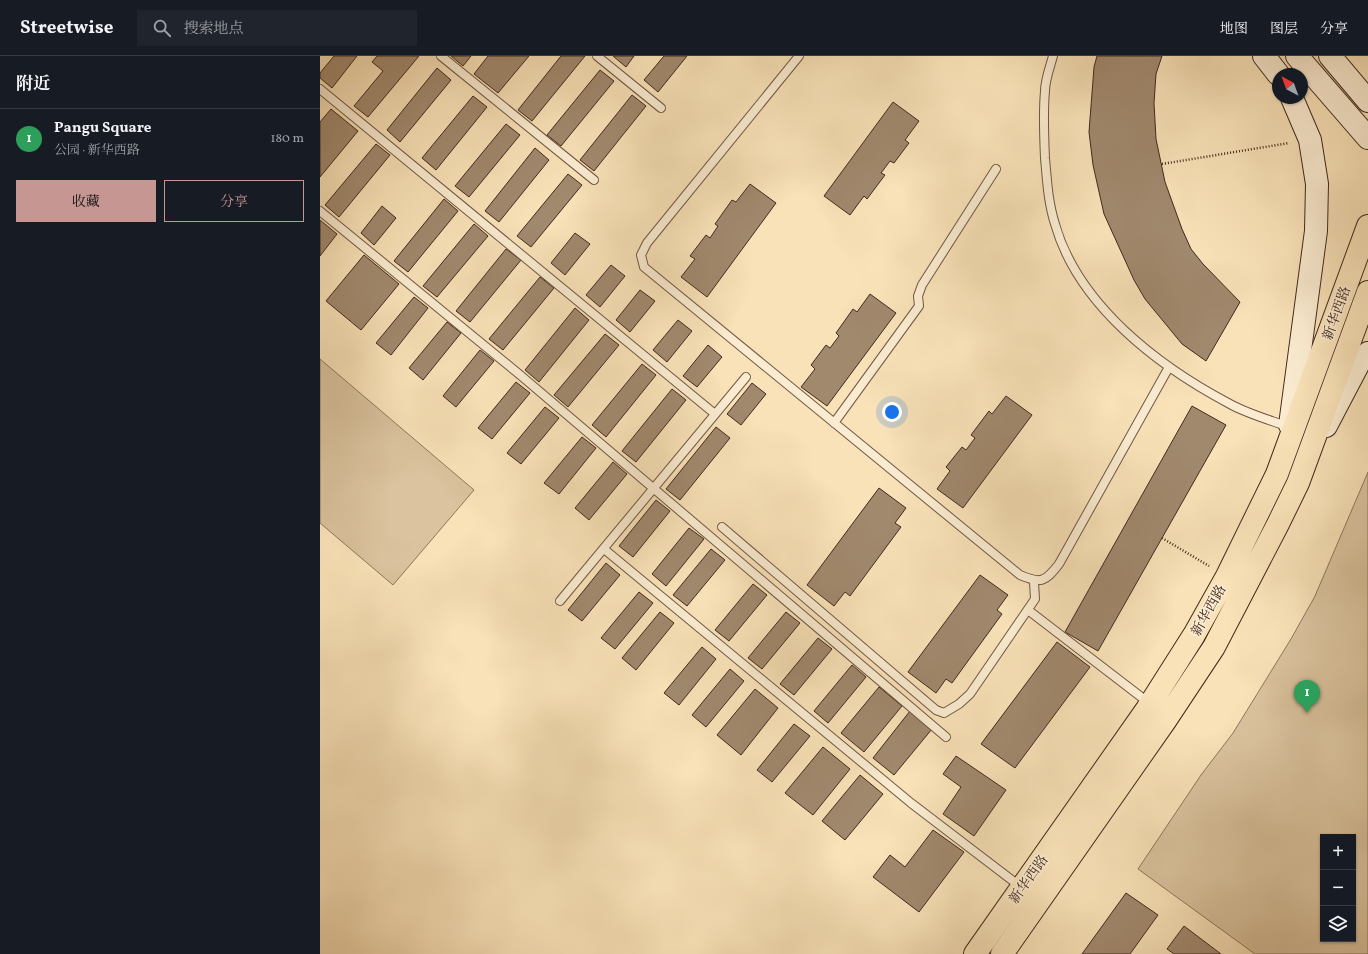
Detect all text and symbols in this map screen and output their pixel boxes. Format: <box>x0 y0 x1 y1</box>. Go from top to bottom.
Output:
search box <box>137 10 417 46</box>
text: Streetwise <box>20 15 113 41</box>
icon: search <box>151 17 173 39</box>
text: 搜索地点 <box>183 19 243 40</box>
text: 地图 <box>1220 20 1248 39</box>
text: 图层 <box>1270 20 1298 39</box>
text: 分享 <box>1320 20 1348 39</box>
north arrow <box>1272 68 1308 104</box>
text: 附近 <box>16 73 50 96</box>
text: Pangu Square <box>54 118 152 139</box>
text: 1 <box>26 130 32 148</box>
text: 180 m <box>270 130 304 148</box>
text: 公园 · 新华西路 <box>54 142 140 160</box>
button: 收藏 <box>16 180 156 222</box>
button: 分享 <box>164 180 304 222</box>
street label: 新华西路 <box>1319 284 1356 343</box>
your location <box>882 402 902 422</box>
street label: 新华西路 <box>1187 582 1231 640</box>
pin: 1 <box>1294 680 1320 713</box>
map controls <box>1320 834 1356 942</box>
button: + <box>1320 834 1356 870</box>
street label: 新华西路 <box>1005 851 1053 908</box>
button: − <box>1320 870 1356 906</box>
button: layers <box>1320 906 1356 942</box>

